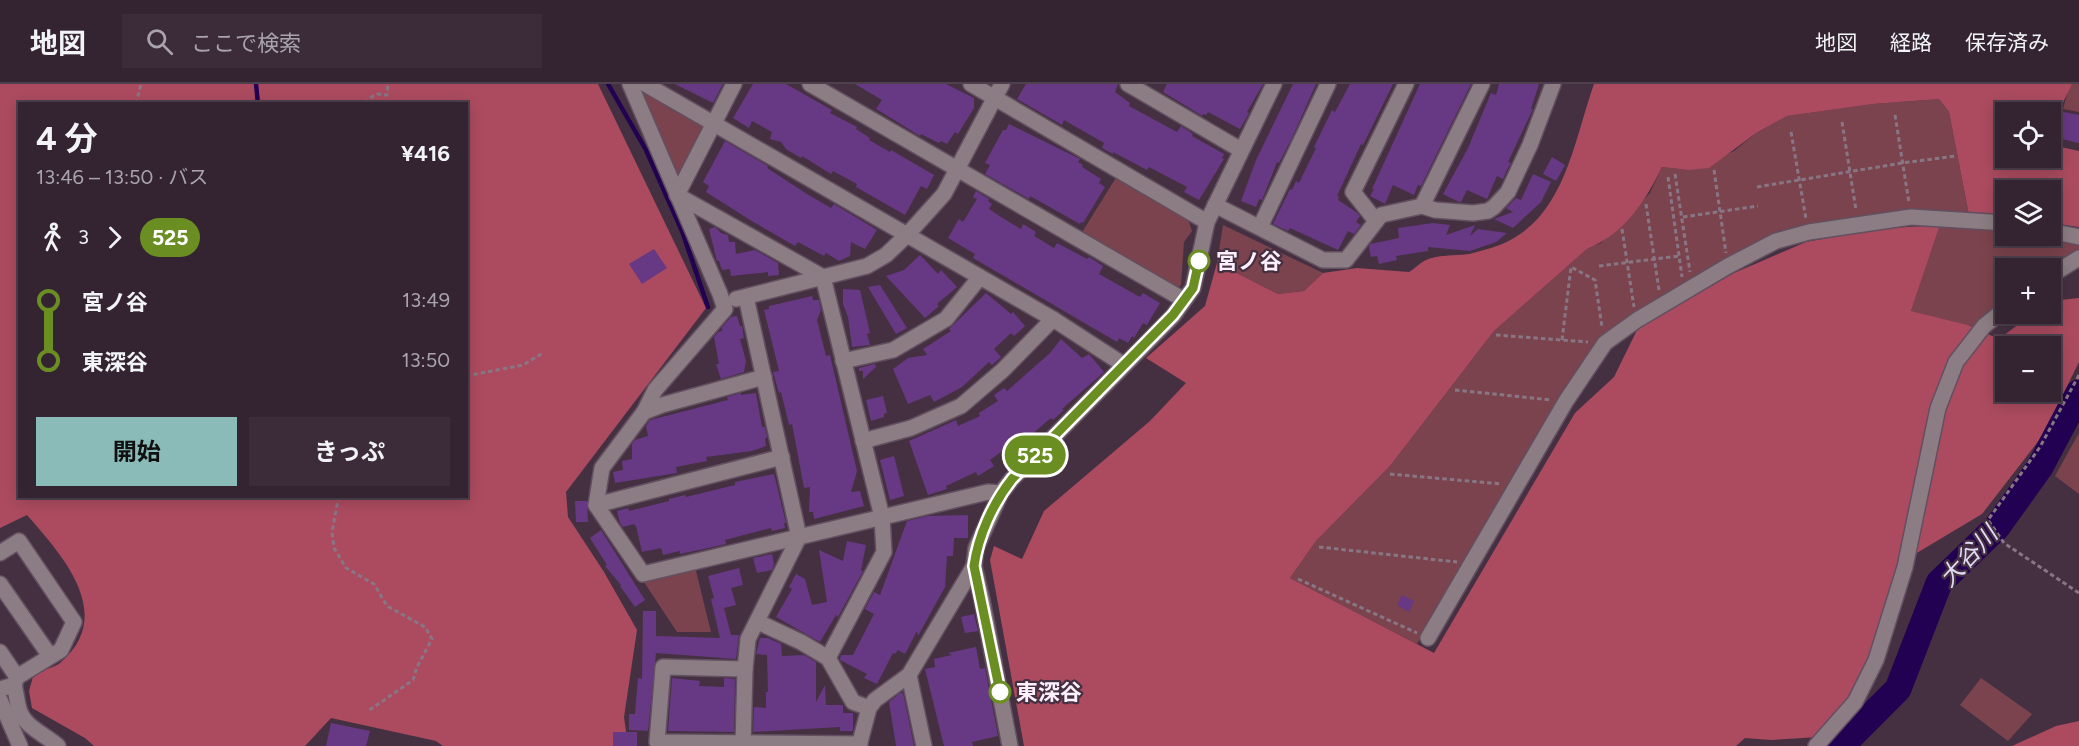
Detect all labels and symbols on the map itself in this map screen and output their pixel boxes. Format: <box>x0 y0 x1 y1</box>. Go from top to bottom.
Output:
place label: 宮ノ谷 <box>1216 248 1282 275</box>
marker: 宮ノ谷 <box>1188 250 1210 272</box>
line badge: 525 <box>1000 436 1070 475</box>
water label: 大谷川 <box>1933 518 2005 592</box>
place label: 東深谷 <box>1016 679 1082 706</box>
marker: 東深谷 <box>989 681 1011 703</box>

